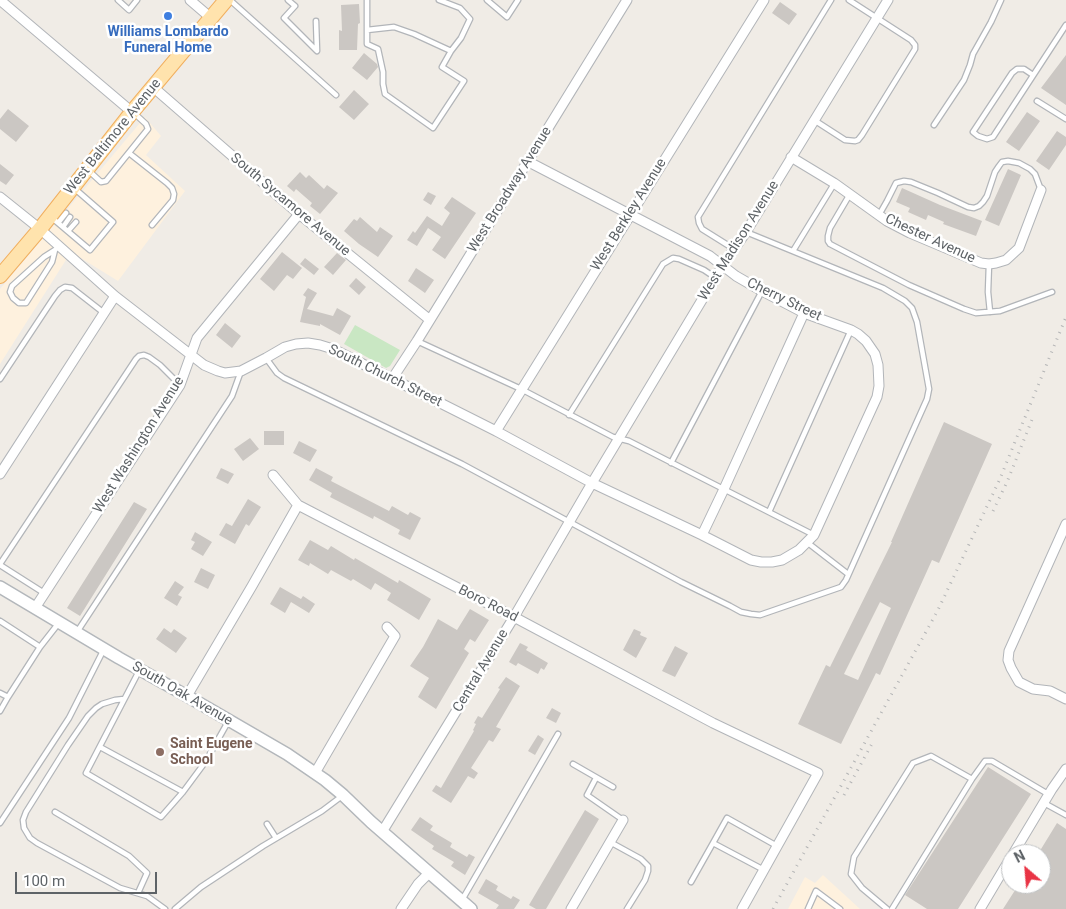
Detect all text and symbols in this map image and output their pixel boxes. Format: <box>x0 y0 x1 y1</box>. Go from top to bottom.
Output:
marker: Williams Lombardo Funeral Home <box>162 10 174 22</box>
place label: Williams Lombardo Funeral Home <box>107 24 229 56</box>
street label: West Baltimore Avenue <box>61 76 165 198</box>
street label: West Broadway Avenue <box>464 124 556 256</box>
street label: South Sycamore Avenue <box>227 150 353 260</box>
street label: West Berkley Avenue <box>588 156 670 274</box>
street label: West Madison Avenue <box>695 178 783 304</box>
street label: Chester Avenue <box>882 211 978 267</box>
street label: Cherry Street <box>744 275 824 325</box>
street label: South Church Street <box>325 341 445 411</box>
street label: West Washington Avenue <box>90 374 188 516</box>
street label: Boro Road <box>455 582 521 626</box>
street label: Central Avenue <box>450 627 512 715</box>
street label: South Oak Avenue <box>129 658 235 730</box>
place label: Saint Eugene School <box>170 736 252 769</box>
marker: Saint Eugene School <box>154 746 166 758</box>
north arrow <box>1001 844 1051 894</box>
text: N <box>1012 847 1028 866</box>
scale bar <box>18 862 160 894</box>
text: 100 m <box>23 872 65 890</box>

